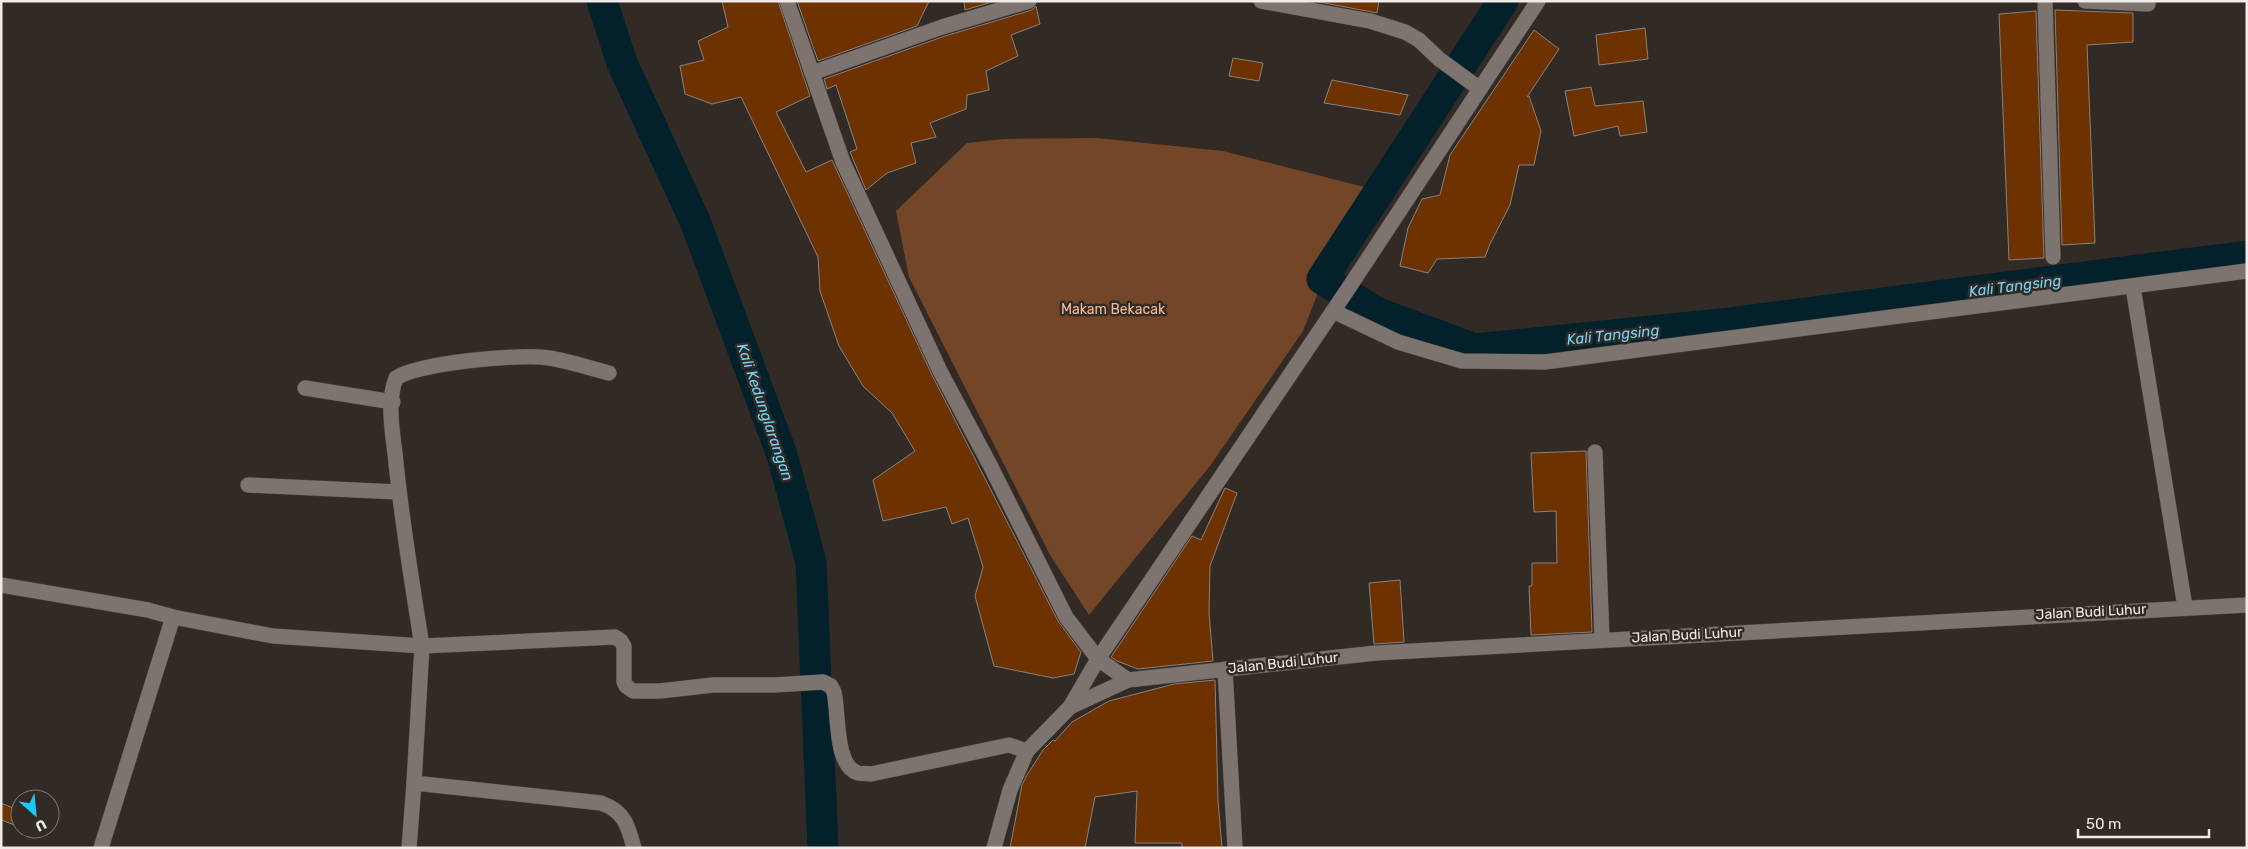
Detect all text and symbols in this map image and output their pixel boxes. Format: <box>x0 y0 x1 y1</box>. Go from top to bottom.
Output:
water label: Kali Tangsing <box>1968 271 2062 301</box>
park label: Makam Bekacak <box>1061 301 1166 318</box>
water label: Kali Tangsing <box>1566 321 1660 349</box>
water label: Kali Kedunglarangan <box>733 341 797 483</box>
street label: Jalan Budi Luhur <box>2035 601 2147 623</box>
street label: Jalan Budi Luhur <box>1631 624 1743 646</box>
street label: Jalan Budi Luhur <box>1227 649 1340 677</box>
north arrow <box>10 789 60 839</box>
scale bar <box>2078 806 2209 838</box>
text: U <box>32 815 49 835</box>
text: 50 m <box>2086 815 2121 833</box>

